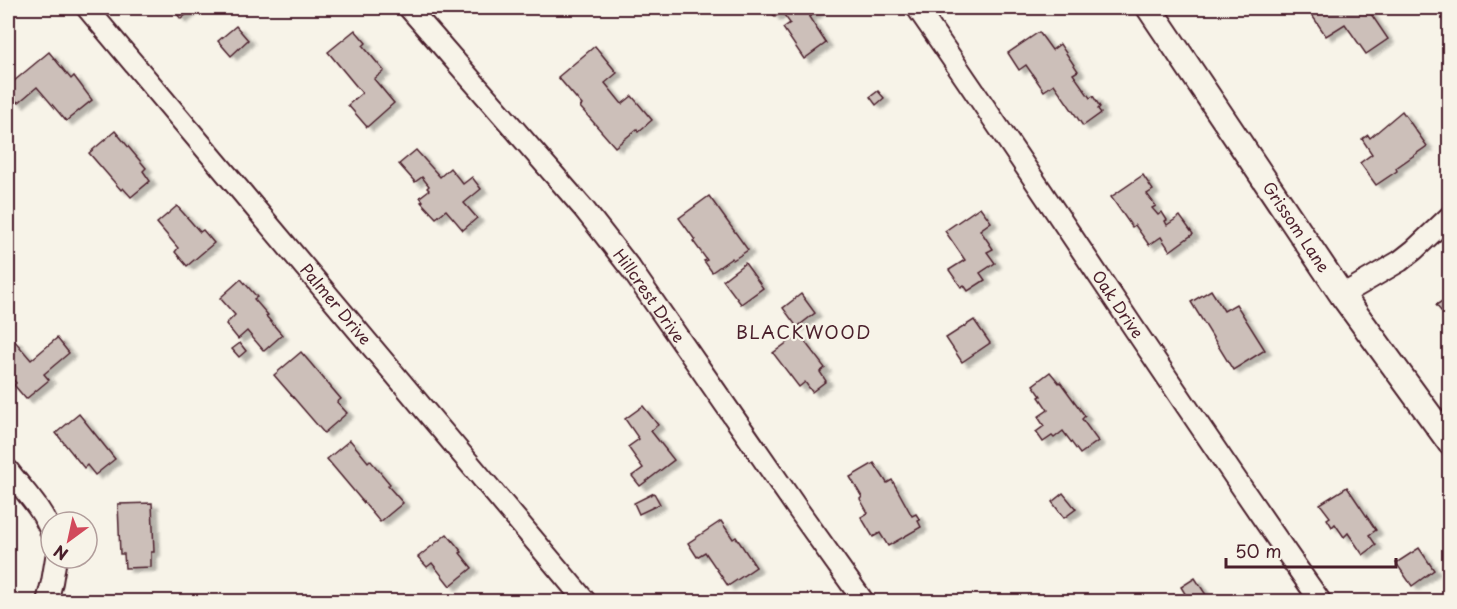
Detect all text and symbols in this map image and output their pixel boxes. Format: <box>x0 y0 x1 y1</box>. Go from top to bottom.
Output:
street label: Grissom Lane <box>1258 176 1336 277</box>
street label: Hillcrest Drive <box>608 243 692 347</box>
street label: Palmer Drive <box>296 258 378 349</box>
street label: Oak Drive <box>1087 265 1150 343</box>
district label: BLACKWOOD <box>736 318 872 345</box>
north arrow <box>39 510 99 570</box>
scale bar <box>1226 531 1396 569</box>
text: 50 m <box>1235 537 1282 564</box>
text: N <box>48 540 72 567</box>

